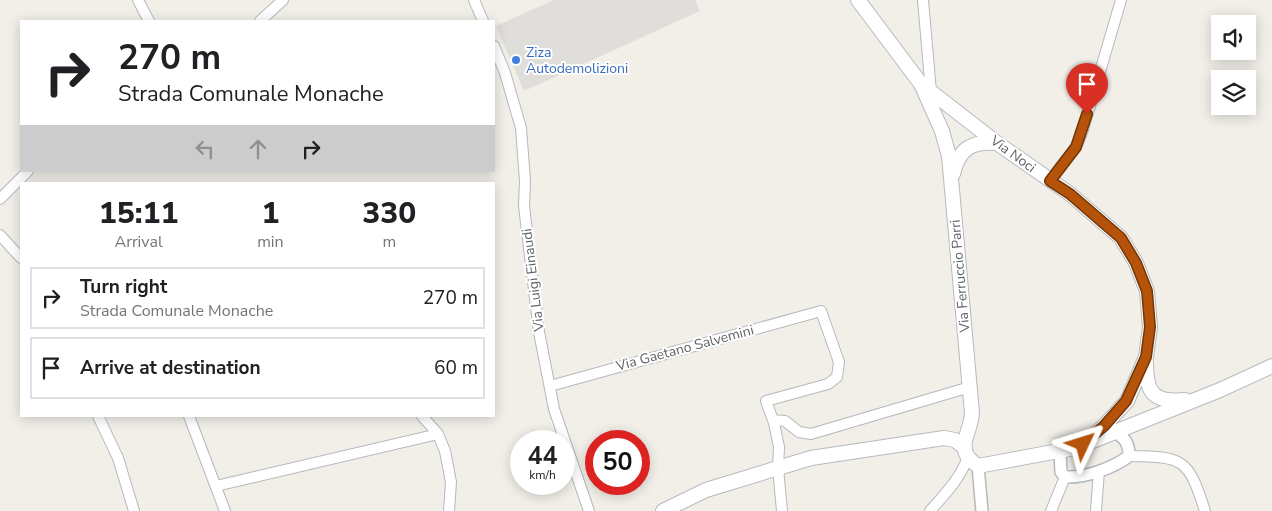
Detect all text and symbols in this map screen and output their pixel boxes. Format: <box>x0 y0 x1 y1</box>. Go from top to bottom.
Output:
map controls <box>1211 15 1256 115</box>
button: sound <box>1211 15 1256 60</box>
text: 270 m <box>118 34 221 81</box>
icon: right <box>35 40 100 105</box>
place label: Ziza Autodemolizioni <box>526 43 628 78</box>
marker: Ziza Autodemolizioni <box>510 54 522 66</box>
pin <box>1066 63 1108 114</box>
icon: arrive <box>1073 70 1101 98</box>
button: layers <box>1211 70 1256 115</box>
text: Strada Comunale Monache <box>118 79 384 109</box>
street label: Via Noci <box>986 131 1040 177</box>
icon: left <box>191 135 219 163</box>
icon: ahead <box>244 135 272 163</box>
icon: right <box>297 135 325 163</box>
text: 15:11 <box>99 193 178 234</box>
text: 1 <box>261 193 279 234</box>
text: 330 <box>362 193 416 234</box>
street label: Via Ferruccio Parri <box>946 219 974 334</box>
street label: Via Luigi Einaudi <box>517 227 549 334</box>
text: Arrival <box>115 231 163 253</box>
text: min <box>257 231 284 253</box>
text: m <box>382 231 396 253</box>
text: Turn right <box>80 274 167 300</box>
icon: right <box>37 284 65 312</box>
text: 270 m <box>423 285 478 311</box>
text: Strada Comunale Monache <box>80 300 273 322</box>
street label: Via Gaetano Salvemini <box>613 321 756 376</box>
icon: arrive <box>37 354 65 382</box>
text: Arrive at destination <box>80 355 261 381</box>
text: 60 m <box>434 355 478 381</box>
position arrow <box>1056 417 1108 469</box>
speed limit sign: 50 <box>585 430 650 495</box>
text: 44 <box>527 439 558 473</box>
text: km/h <box>529 467 556 483</box>

